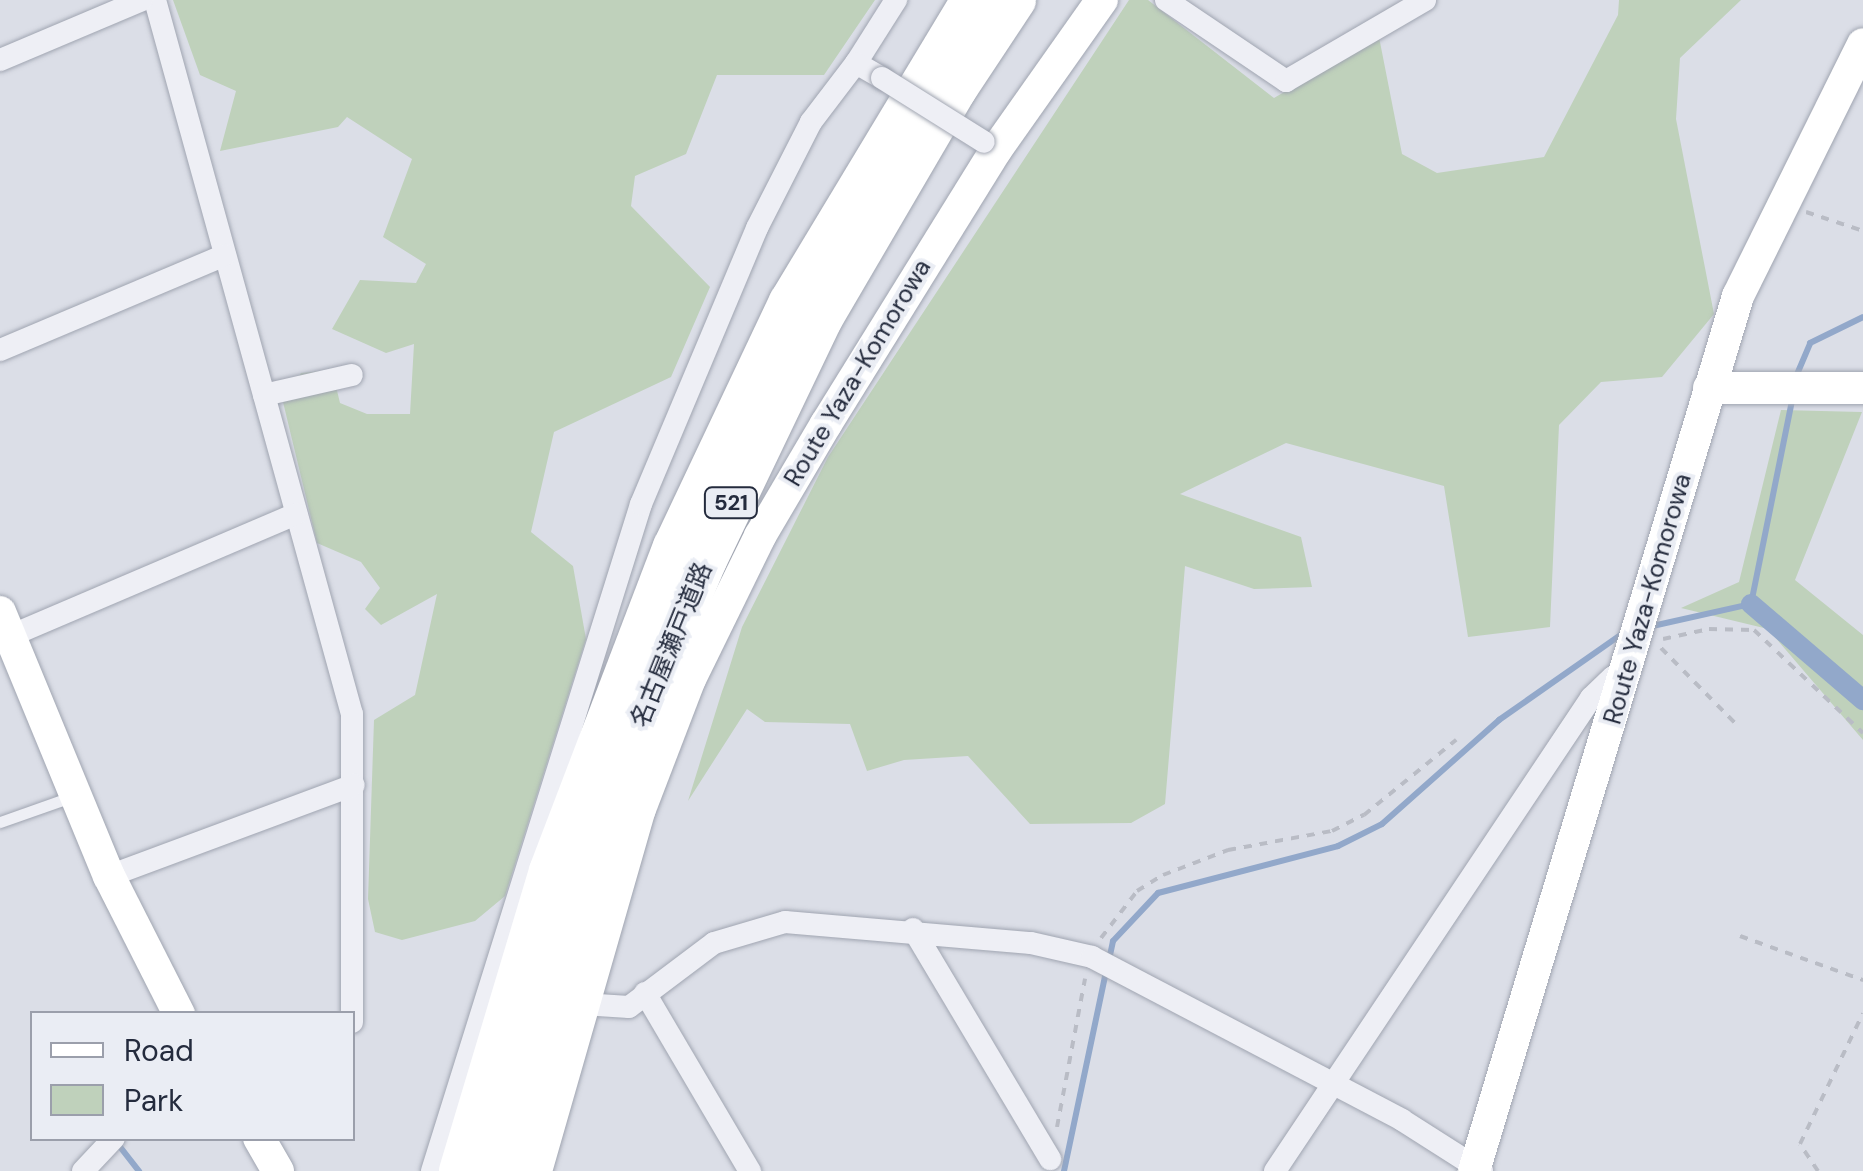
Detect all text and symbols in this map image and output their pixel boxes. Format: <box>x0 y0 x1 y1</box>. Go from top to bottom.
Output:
street label: Route Yaza-Komorowa <box>778 254 938 492</box>
street label: Route Yaza-Komorowa <box>1598 470 1698 728</box>
road number: 521 <box>704 486 758 520</box>
street label: 名古屋瀬戸道路 <box>625 558 719 732</box>
legend <box>30 1011 355 1141</box>
text: Road <box>124 1031 194 1070</box>
text: Park <box>124 1081 183 1120</box>

